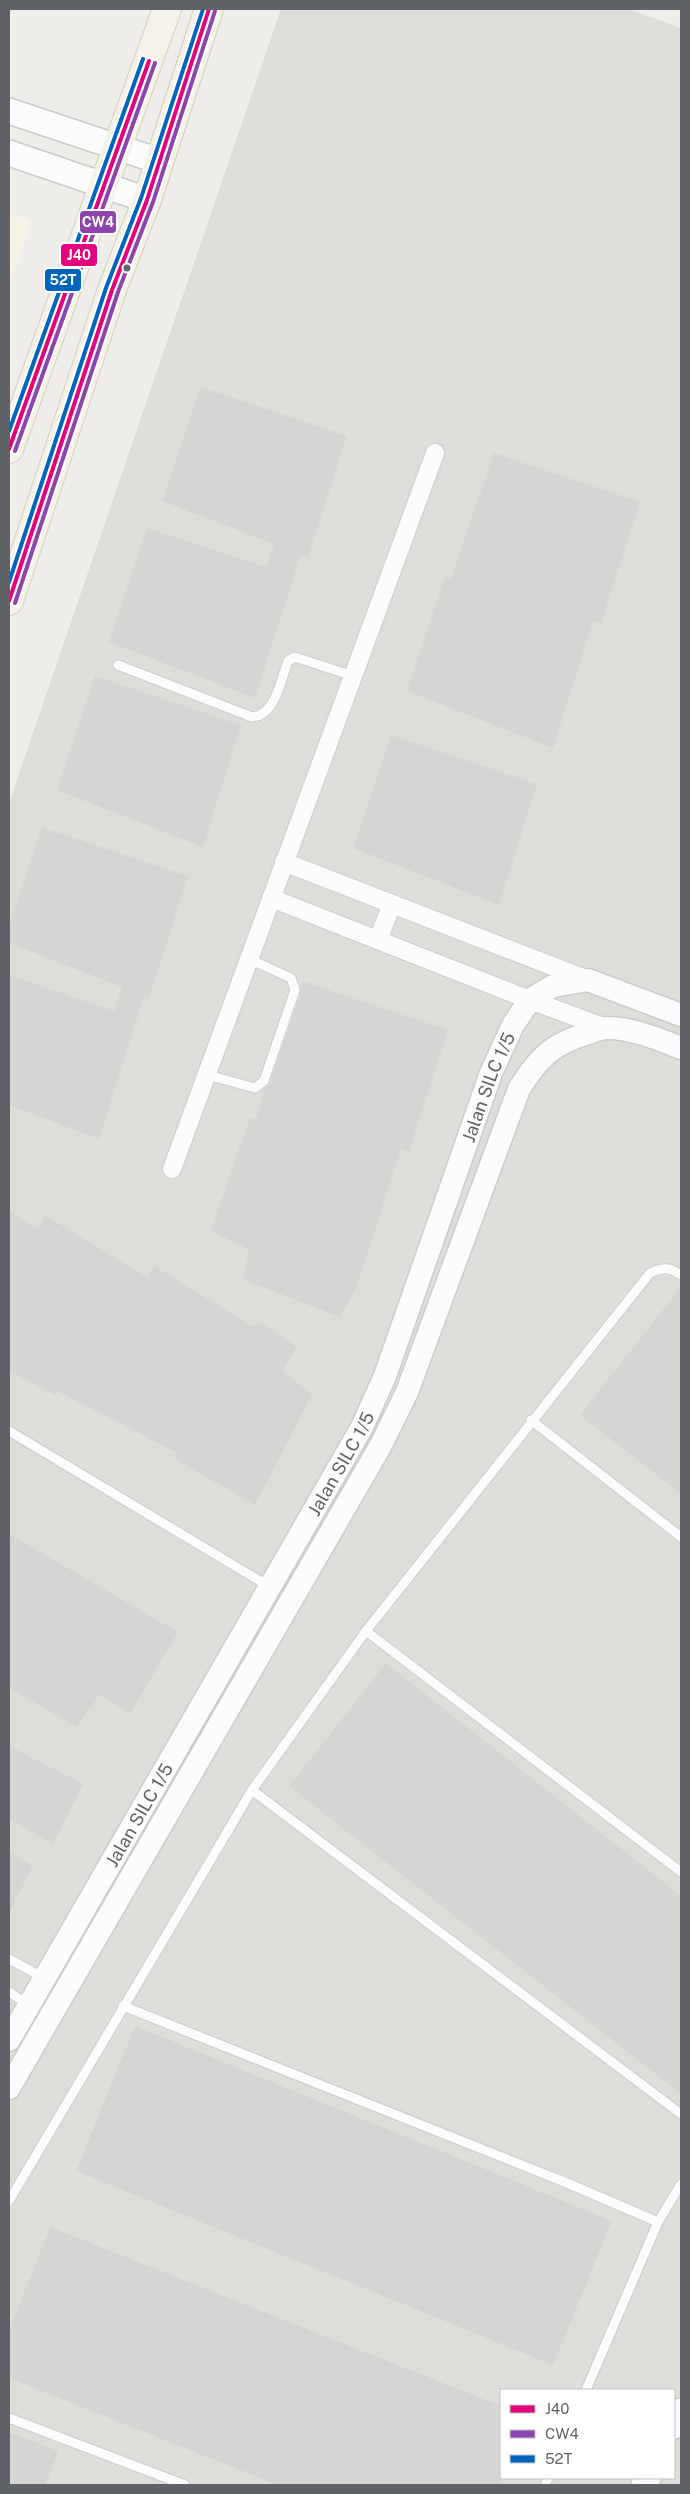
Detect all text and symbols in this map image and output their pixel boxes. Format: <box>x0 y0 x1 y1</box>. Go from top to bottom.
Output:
line badge: CW4 <box>79 210 117 234</box>
text: CW4 <box>82 214 114 230</box>
line badge: J40 <box>60 243 98 267</box>
text: J40 <box>67 247 91 263</box>
unlabelled marker <box>122 263 132 273</box>
line badge: 52T <box>44 268 82 292</box>
text: 52T <box>50 272 77 288</box>
street label: Jalan SILC 1/5 <box>457 1029 519 1145</box>
street label: Jalan SILC 1/5 <box>303 1408 378 1519</box>
street label: Jalan SILC 1/5 <box>101 1759 177 1870</box>
legend <box>500 2389 675 2479</box>
text: J40 <box>545 2400 569 2417</box>
text: CW4 <box>545 2425 579 2442</box>
text: 52T <box>545 2450 573 2467</box>

